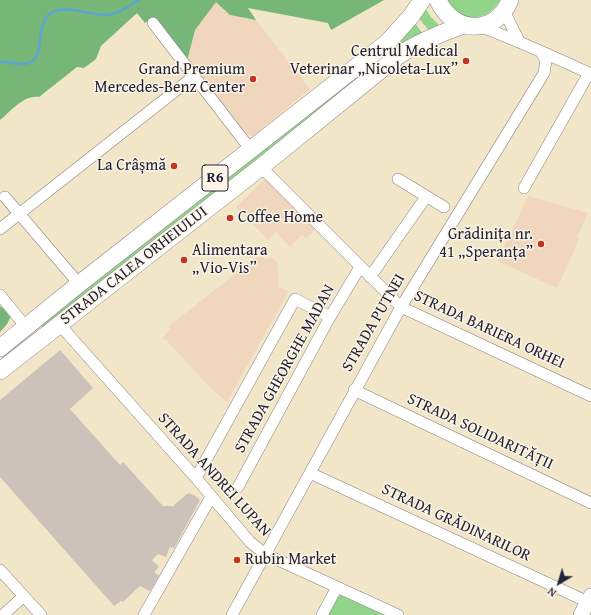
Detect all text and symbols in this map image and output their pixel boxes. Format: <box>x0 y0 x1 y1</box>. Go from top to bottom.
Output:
place label: Centrul Medical Veterinar „Nicoleta-Lux” <box>290 42 458 80</box>
marker: Centrul Medical Veterinar „Nicoleta-Lux” <box>461 56 471 66</box>
place label: Grand Premium Mercedes-Benz Center <box>95 60 245 98</box>
marker: Grand Premium Mercedes-Benz Center <box>248 74 258 84</box>
place label: La Crâșmă <box>97 156 166 176</box>
marker: La Crâșmă <box>169 161 179 171</box>
road number: R6 <box>202 165 228 191</box>
street label: STRADA CALEA ORHEIULUI <box>57 203 211 329</box>
place label: Coffee Home <box>238 208 323 228</box>
marker: Coffee Home <box>225 213 235 223</box>
place label: Grădinița nr. 41 „Speranța” <box>439 225 533 263</box>
marker: Grădinița nr. 41 „Speranța” <box>536 239 546 249</box>
place label: Alimentara „Vio-Vis” <box>192 241 267 279</box>
marker: Alimentara „Vio-Vis” <box>179 255 189 265</box>
street label: STRADA PUTNEI <box>338 271 410 375</box>
street label: STRADA GHEORGHE MADAN <box>231 282 339 456</box>
street label: STRADA BARIERA ORHEI <box>411 287 567 373</box>
street label: STRADA SOLIDARITĂȚII <box>404 390 556 474</box>
street label: STRADA ANDREI LUPAN <box>153 409 275 541</box>
street label: STRADA GRĂDINARILOR <box>378 480 534 566</box>
place label: Rubin Market <box>245 550 336 570</box>
marker: Rubin Market <box>232 555 242 565</box>
north arrow <box>539 563 579 603</box>
text: N <box>544 584 559 601</box>

